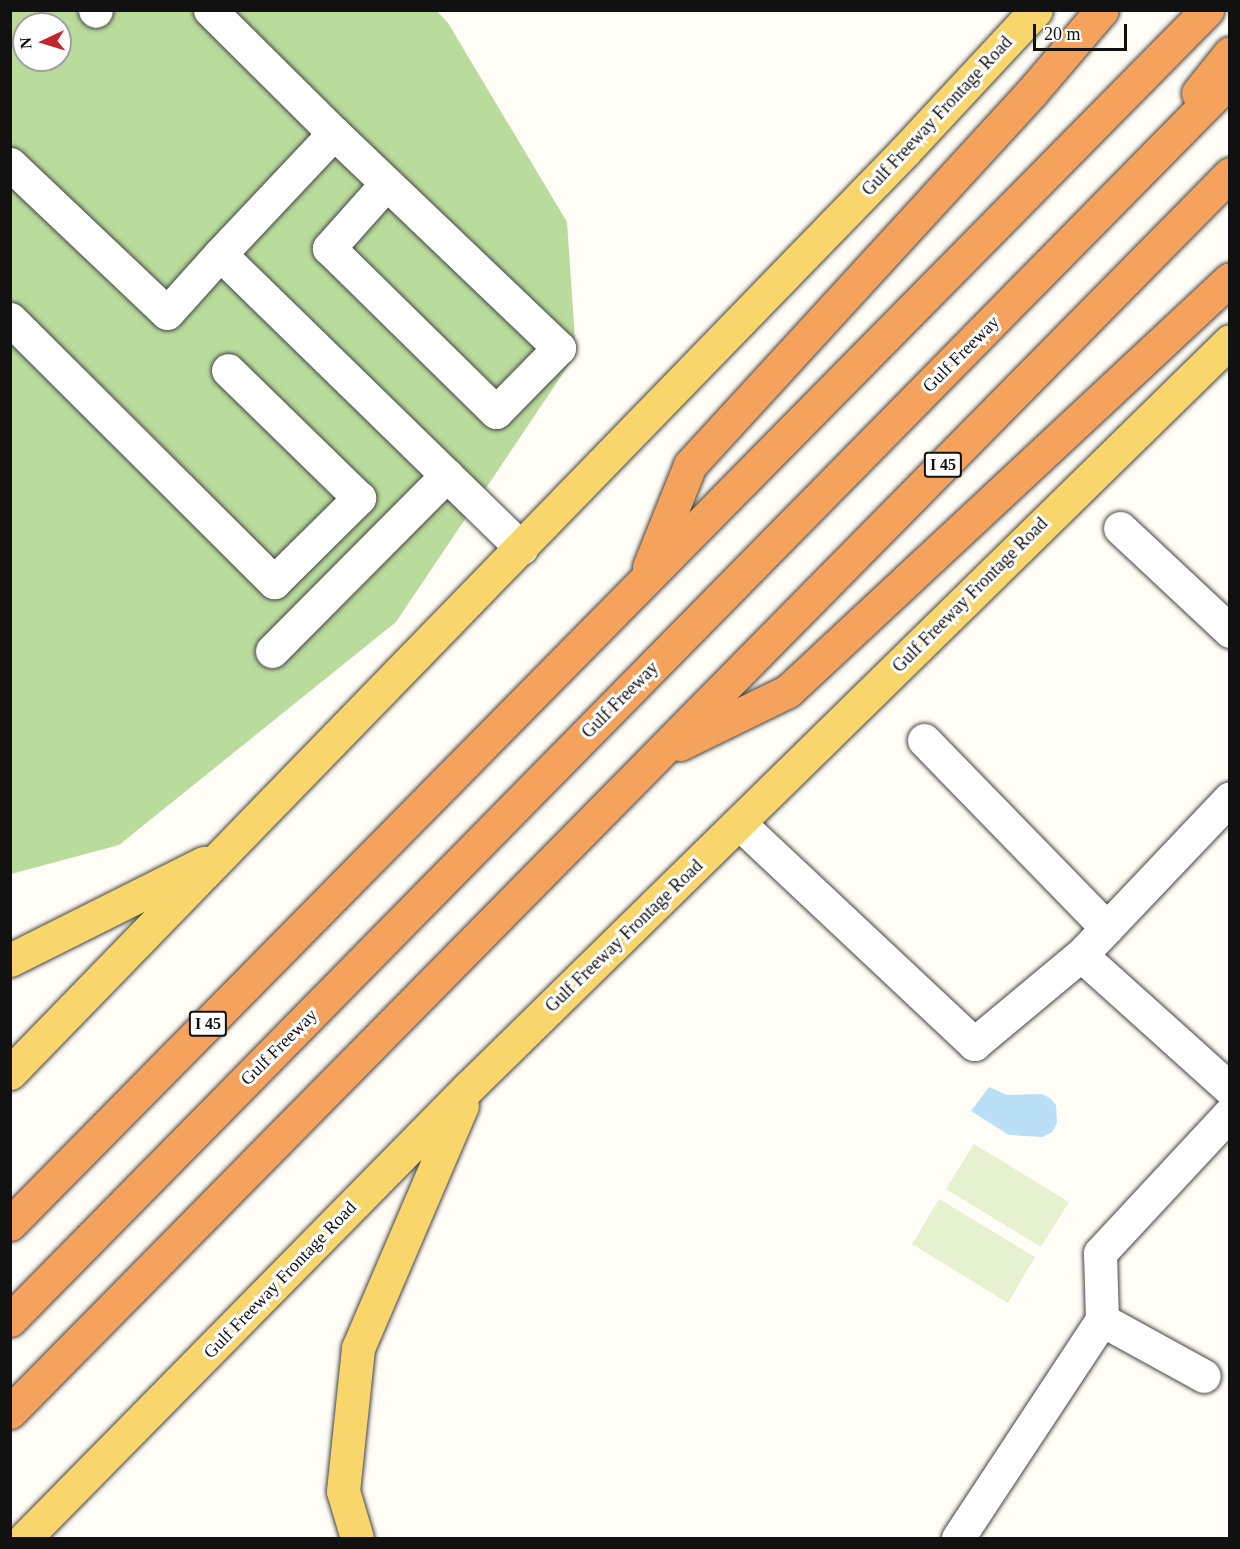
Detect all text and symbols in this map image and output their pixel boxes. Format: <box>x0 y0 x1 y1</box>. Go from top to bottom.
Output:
north arrow <box>12 12 72 72</box>
scale bar <box>1036 12 1130 50</box>
text: 20 m <box>1044 24 1081 44</box>
street label: Gulf Freeway Frontage Road <box>857 32 1017 200</box>
text: N <box>17 37 34 50</box>
street label: Gulf Freeway <box>918 311 1004 397</box>
road number: I 45 <box>924 452 962 478</box>
street label: Gulf Freeway Frontage Road <box>888 513 1052 677</box>
street label: Gulf Freeway <box>577 657 663 743</box>
street label: Gulf Freeway Frontage Road <box>541 855 707 1017</box>
street label: Gulf Freeway <box>236 1004 322 1090</box>
road number: I 45 <box>188 1011 228 1037</box>
street label: Gulf Freeway Frontage Road <box>199 1197 361 1363</box>

